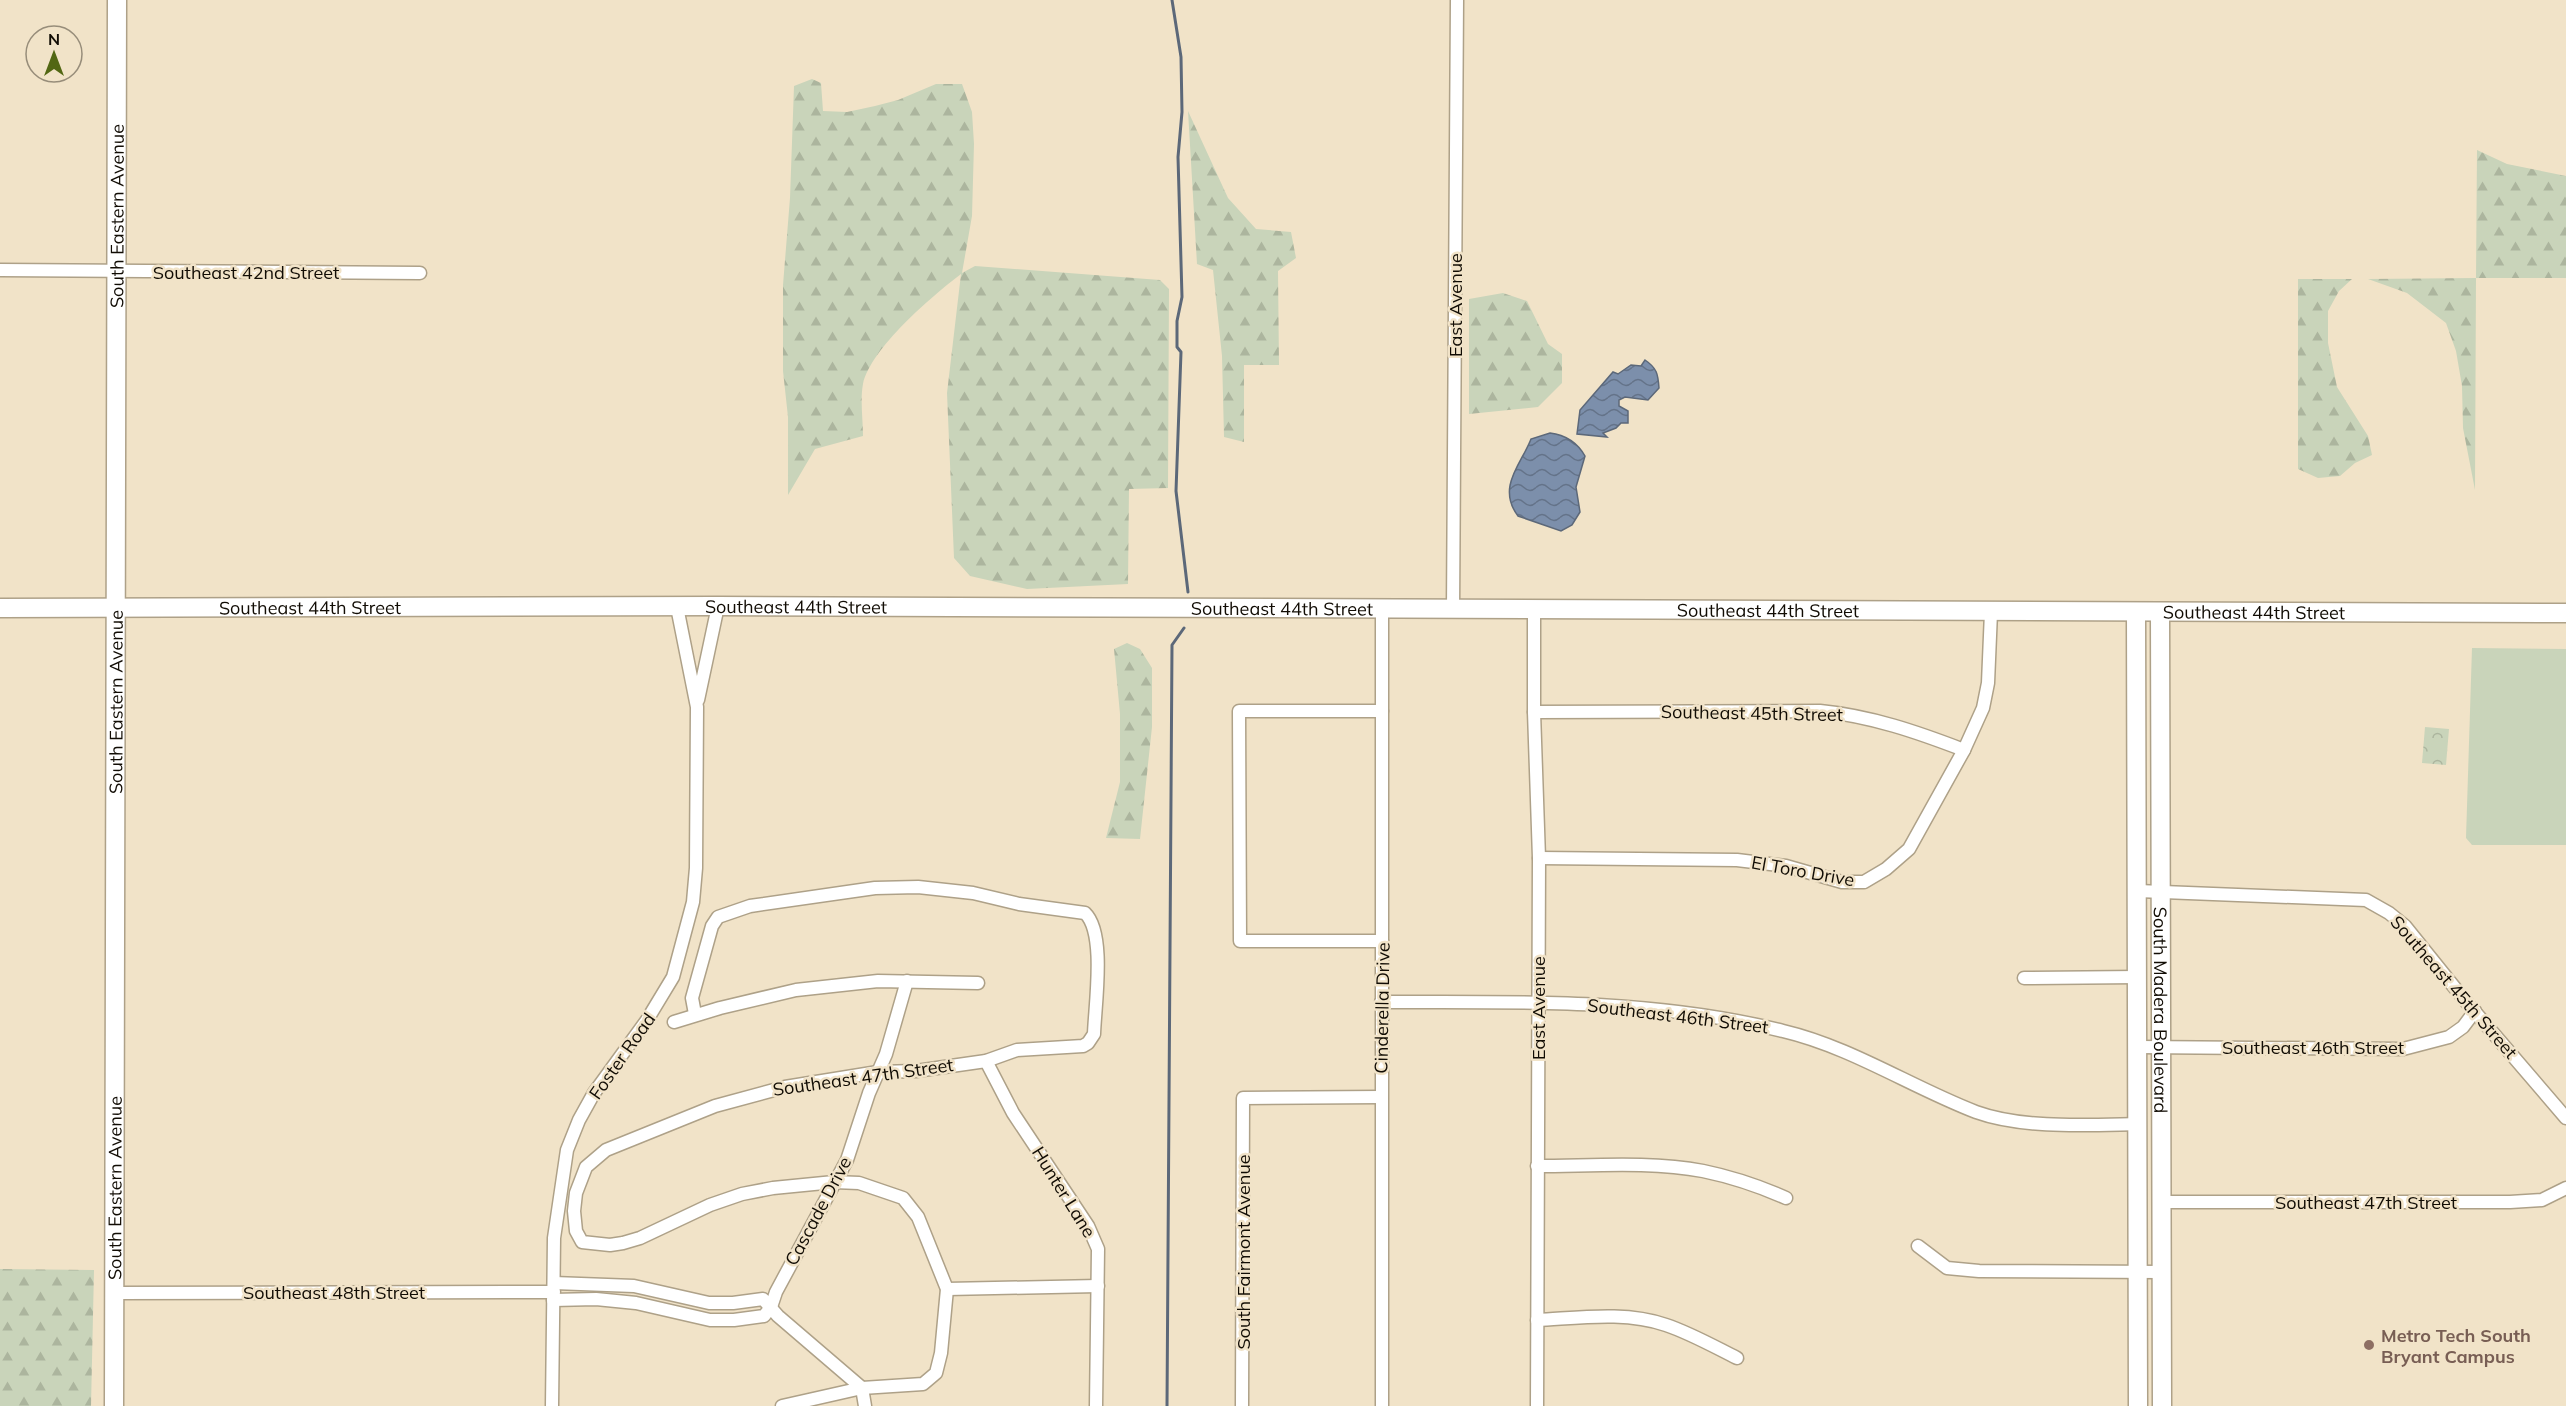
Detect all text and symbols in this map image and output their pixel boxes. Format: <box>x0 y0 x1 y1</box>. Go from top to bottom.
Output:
north arrow <box>24 24 84 84</box>
text: N <box>48 29 60 49</box>
street label: South Eastern Avenue <box>105 124 128 308</box>
street label: East Avenue <box>1444 253 1467 357</box>
street label: Southeast 42nd Street <box>153 261 339 284</box>
street label: Southeast 44th Street <box>705 594 887 618</box>
street label: Southeast 44th Street <box>219 595 401 619</box>
street label: Southeast 44th Street <box>1191 596 1373 620</box>
street label: Southeast 44th Street <box>1677 598 1859 622</box>
street label: Southeast 44th Street <box>2163 600 2345 624</box>
street label: South Eastern Avenue <box>104 610 127 794</box>
street label: Southeast 45th Street <box>1661 700 1843 726</box>
street label: El Toro Drive <box>1750 851 1856 891</box>
street label: South Madera Boulevard <box>2149 907 2173 1113</box>
street label: Southeast 45th Street <box>2386 911 2522 1063</box>
street label: Cinderella Drive <box>1369 942 1395 1074</box>
street label: East Avenue <box>1527 956 1550 1060</box>
street label: Southeast 46th Street <box>1586 993 1770 1039</box>
street label: Foster Road <box>584 1008 660 1104</box>
street label: Southeast 46th Street <box>2222 1036 2404 1059</box>
street label: Southeast 47th Street <box>771 1053 955 1101</box>
street label: South Eastern Avenue <box>103 1096 126 1280</box>
street label: Hunter Lane <box>1027 1142 1101 1242</box>
street label: Cascade Drive <box>780 1153 856 1269</box>
street label: South Fairmont Avenue <box>1232 1154 1255 1350</box>
street label: Southeast 47th Street <box>2275 1191 2457 1214</box>
street label: Southeast 48th Street <box>243 1281 425 1304</box>
place label: Metro Tech South Bryant Campus <box>2381 1324 2531 1368</box>
marker: Metro Tech South Bryant Campus <box>2362 1338 2376 1352</box>

